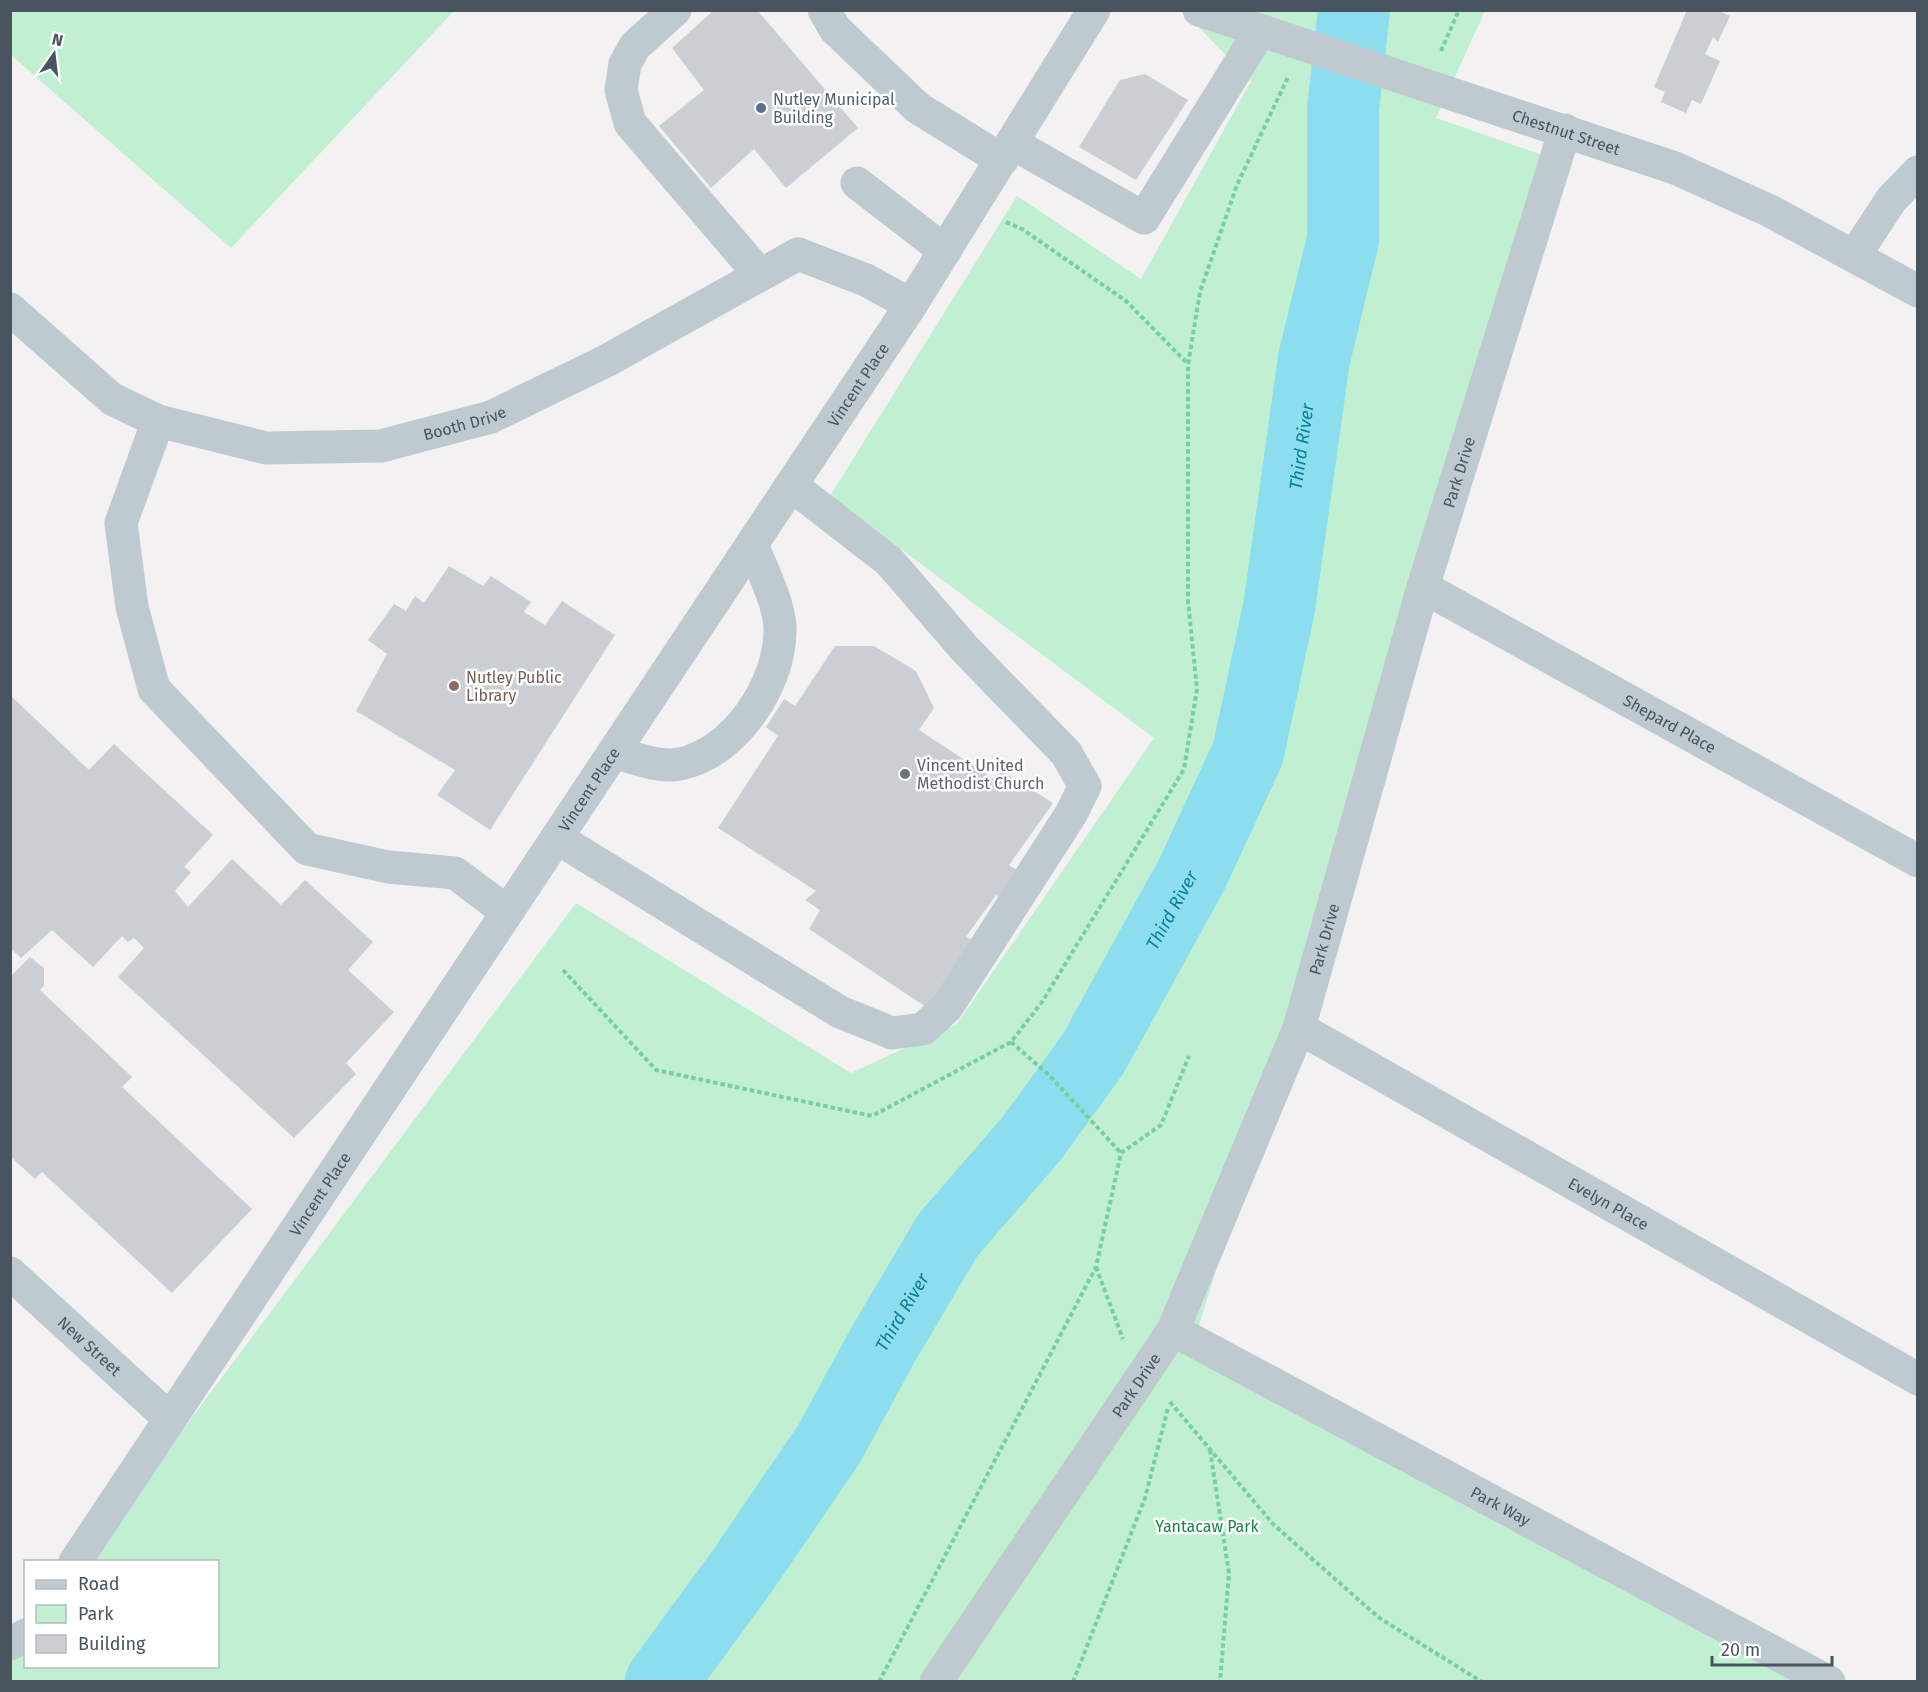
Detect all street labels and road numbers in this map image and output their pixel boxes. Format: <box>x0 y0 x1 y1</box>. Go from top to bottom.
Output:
street label: Chestnut Street <box>1510 105 1623 159</box>
street label: Vincent Place <box>823 339 893 430</box>
street label: Booth Drive <box>421 402 509 444</box>
street label: Park Drive <box>1439 434 1479 510</box>
street label: Shepard Place <box>1620 690 1719 757</box>
street label: Vincent Place <box>554 744 624 835</box>
street label: Park Drive <box>1305 901 1343 977</box>
street label: Vincent Place <box>285 1148 354 1240</box>
street label: Evelyn Place <box>1565 1173 1652 1234</box>
street label: New Street <box>54 1312 125 1380</box>
street label: Park Drive <box>1108 1349 1164 1421</box>
street label: Park Way <box>1468 1482 1534 1530</box>

